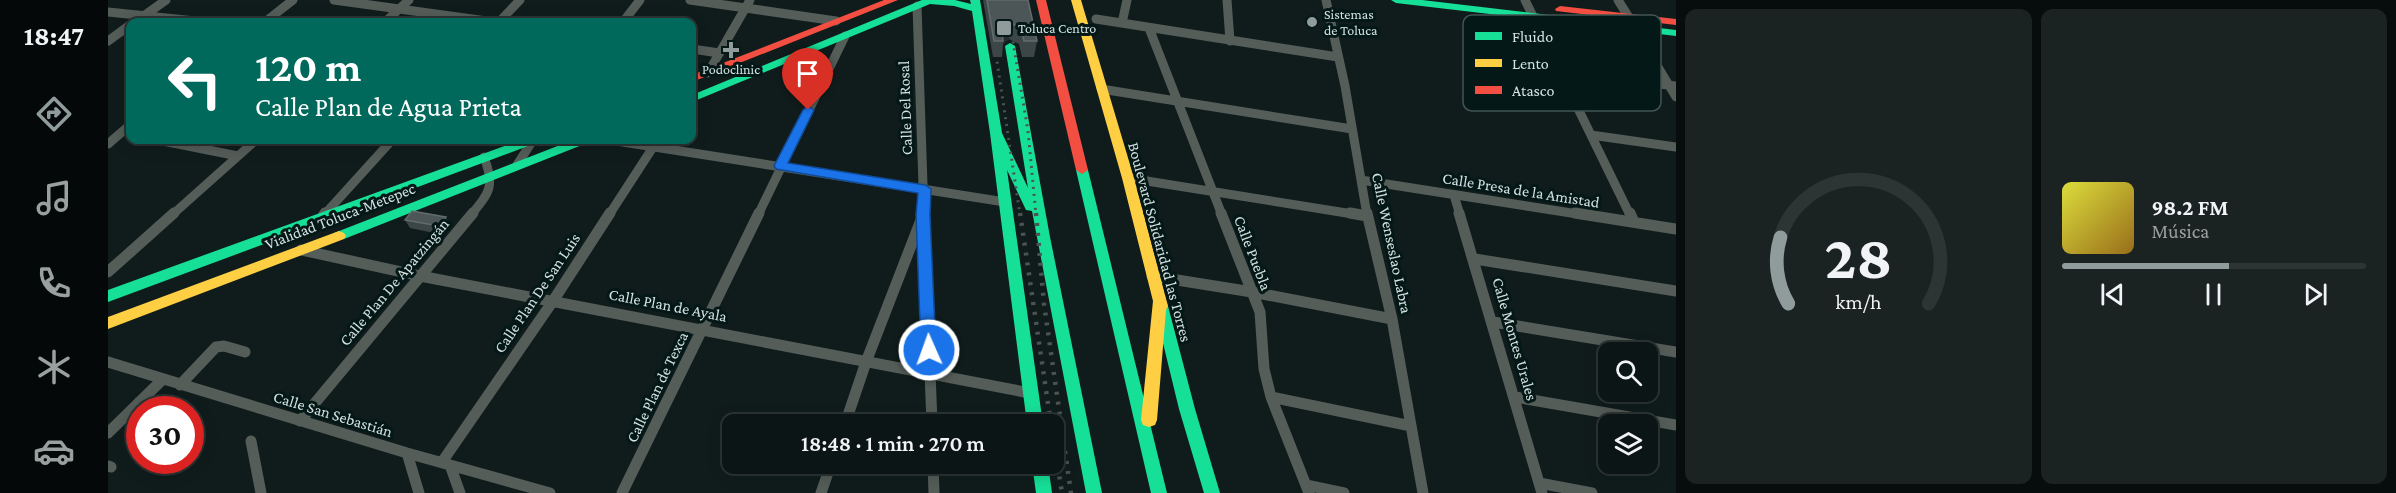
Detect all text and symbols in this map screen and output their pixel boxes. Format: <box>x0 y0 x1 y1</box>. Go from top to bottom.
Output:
place label: Sistemas de Toluca <box>1324 6 1378 38</box>
marker: Sistemas de Toluca <box>1305 15 1319 29</box>
legend <box>1463 15 1661 111</box>
marker: Toluca Centro <box>995 19 1013 37</box>
place label: Toluca Centro <box>1018 20 1096 36</box>
text: 18:47 <box>24 21 84 51</box>
text: Fluido <box>1512 28 1553 45</box>
marker: Podoclinic <box>722 41 740 59</box>
icon: left <box>156 42 234 120</box>
text: 120 m <box>255 43 361 90</box>
pin <box>782 48 833 110</box>
text: Lento <box>1512 55 1549 72</box>
icon: arrive <box>791 57 824 90</box>
street label: Calle Del Rosal <box>895 60 915 156</box>
place label: Podoclinic <box>702 61 760 77</box>
text: Atasco <box>1512 82 1554 99</box>
text: Calle Plan de Agua Prieta <box>255 92 522 122</box>
icon: directions <box>33 93 75 135</box>
street label: Boulevard Solidaridad las Torres <box>1125 140 1195 344</box>
street label: Calle Presa de la Amistad <box>1441 169 1601 211</box>
street label: Calle Wenseslao Labra <box>1369 171 1415 315</box>
icon: music <box>33 177 75 219</box>
street label: Vialidad Toluca-Metepec <box>263 179 418 253</box>
text: 98.2 FM <box>2152 195 2228 220</box>
street label: Calle Puebla <box>1231 213 1275 293</box>
street label: Calle Plan De Apatzingán <box>336 215 453 350</box>
text: Música <box>2152 220 2209 242</box>
text: 28 <box>1824 222 1892 291</box>
street label: Calle Plan De San Luis <box>491 230 583 356</box>
icon: phone <box>33 262 75 304</box>
street label: Calle Montes Urales <box>1489 276 1541 402</box>
icon: previous <box>2096 278 2129 311</box>
icon: pause <box>2197 278 2230 311</box>
icon: next <box>2299 278 2332 311</box>
street label: Calle Plan de Ayala <box>607 285 729 326</box>
text: km/h <box>1835 290 1882 314</box>
position arrow <box>897 318 961 382</box>
street label: Calle Plan de Texca <box>623 328 691 445</box>
map controls <box>1598 342 1658 474</box>
button: search <box>1598 342 1658 402</box>
icon: climate <box>33 346 75 388</box>
street label: Calle San Sebastián <box>271 388 395 440</box>
speed limit sign: 30 <box>126 396 204 474</box>
button: layers <box>1598 414 1658 474</box>
icon: car <box>33 430 75 472</box>
text: 18:48 · 1 min · 270 m <box>801 431 985 456</box>

